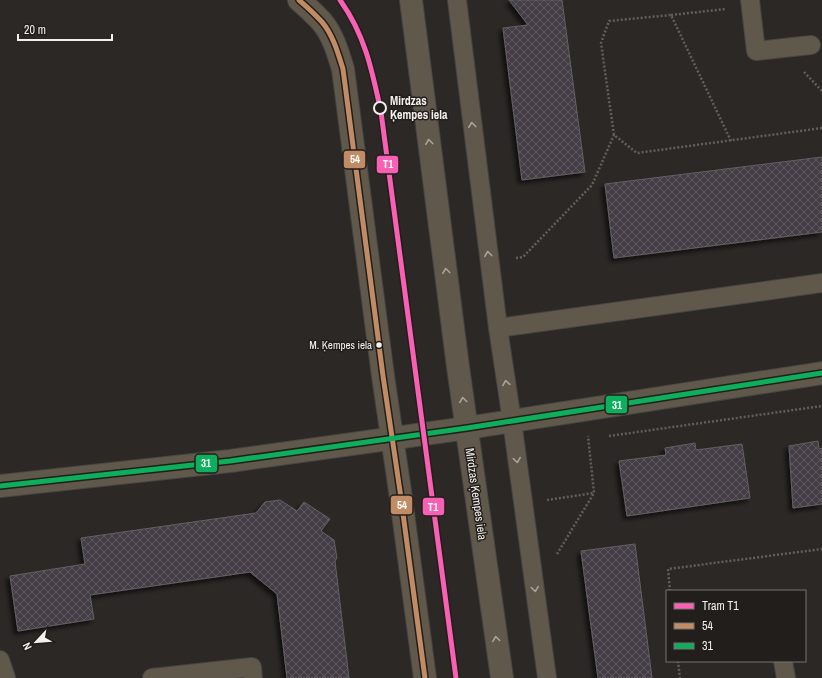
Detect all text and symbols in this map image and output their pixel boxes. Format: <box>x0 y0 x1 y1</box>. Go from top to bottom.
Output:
scale bar <box>18 16 112 42</box>
text: 20 m <box>24 22 46 38</box>
place label: Mirdzas Ķempes iela <box>390 93 448 123</box>
marker: Mirdzas Ķempes iela <box>373 101 387 115</box>
one-way arrow <box>468 122 477 128</box>
one-way arrow <box>425 139 434 145</box>
line badge: 54 <box>343 150 366 169</box>
text: 54 <box>350 152 360 166</box>
line badge: T1 <box>376 155 399 174</box>
text: T1 <box>383 157 393 171</box>
one-way arrow <box>484 251 493 257</box>
one-way arrow <box>442 268 451 274</box>
place label: M. Ķempes iela <box>309 338 372 352</box>
marker: M. Ķempes iela <box>374 340 384 350</box>
one-way arrow <box>502 379 511 386</box>
line badge: 31 <box>605 395 628 414</box>
one-way arrow <box>459 397 468 403</box>
text: 31 <box>612 398 622 412</box>
street label: Mirdzas Ķempes iela <box>462 447 490 541</box>
line badge: 31 <box>195 454 218 473</box>
text: 31 <box>201 456 211 470</box>
one-way arrow <box>512 457 521 463</box>
line badge: 54 <box>390 495 413 515</box>
line badge: T1 <box>422 497 445 516</box>
text: 54 <box>397 498 407 512</box>
text: T1 <box>428 500 438 514</box>
one-way arrow <box>530 586 539 592</box>
legend <box>666 590 806 662</box>
text: Tram T1 <box>702 598 739 614</box>
text: 54 <box>702 618 713 634</box>
north arrow <box>16 622 56 662</box>
one-way arrow <box>492 636 501 642</box>
text: 31 <box>702 638 713 654</box>
text: N <box>19 640 35 652</box>

